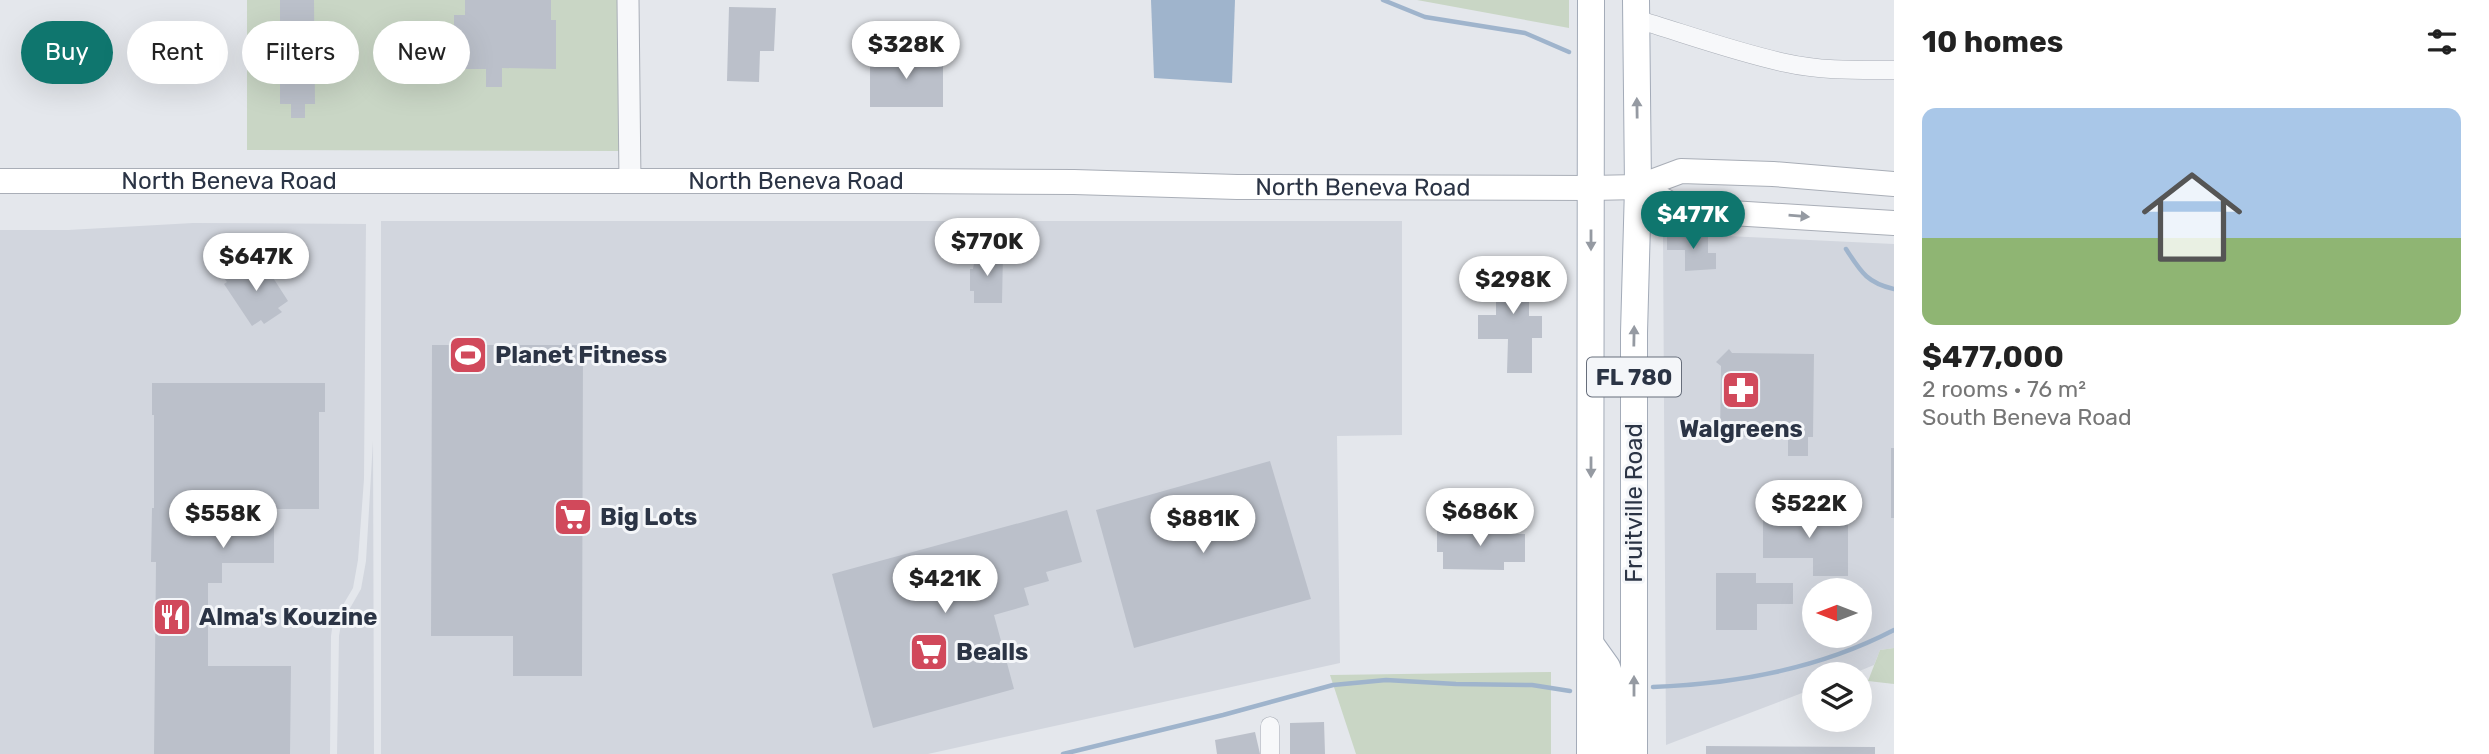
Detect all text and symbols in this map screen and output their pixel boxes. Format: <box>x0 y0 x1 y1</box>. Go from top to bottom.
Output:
chip: Buy <box>21 21 113 84</box>
chip: Rent <box>127 21 228 84</box>
chip: Filters <box>242 21 359 84</box>
chip: New <box>373 21 470 84</box>
pin: $328K <box>857 22 955 81</box>
icon: filters <box>2423 23 2461 61</box>
text: 10 homes <box>1922 24 2063 60</box>
text: $328K <box>868 30 944 58</box>
one-way arrow <box>1632 97 1643 119</box>
icon: home <box>2129 154 2255 280</box>
street label: North Beneva Road <box>121 167 337 195</box>
street label: North Beneva Road <box>688 167 904 195</box>
street label: North Beneva Road <box>1255 173 1471 202</box>
pin: $477K <box>1644 191 1742 251</box>
text: $477K <box>1657 200 1729 228</box>
one-way arrow <box>1788 211 1810 222</box>
pin: $770K <box>938 218 1036 278</box>
text: $770K <box>951 227 1023 255</box>
one-way arrow <box>1585 229 1597 251</box>
pin: $647K <box>207 233 305 293</box>
text: $647K <box>219 242 293 270</box>
pin: $298K <box>1464 256 1562 316</box>
text: $298K <box>1475 265 1551 293</box>
one-way arrow <box>1628 325 1640 347</box>
sports icon: Planet Fitness <box>447 334 489 376</box>
text: $477,000 <box>1922 339 2064 375</box>
place label: Planet Fitness <box>495 341 667 369</box>
road number: FL 780 <box>1587 358 1681 396</box>
pharmacy icon: Walgreens <box>1720 369 1762 411</box>
text: 2 rooms · 76 m² <box>1922 375 2086 403</box>
text: South Beneva Road <box>1922 403 2132 431</box>
place label: Walgreens <box>1679 415 1803 443</box>
street label: Fruitville Road <box>1620 423 1648 583</box>
one-way arrow <box>1585 456 1597 478</box>
pin: $522K <box>1760 480 1858 540</box>
pin: $686K <box>1431 489 1529 548</box>
text: $522K <box>1771 489 1847 517</box>
pin: $558K <box>174 490 272 550</box>
supermarket icon: Big Lots <box>552 496 594 538</box>
pin: $881K <box>1154 496 1252 555</box>
text: $686K <box>1442 497 1518 525</box>
text: $558K <box>185 499 261 527</box>
place label: Big Lots <box>600 503 697 531</box>
text: $881K <box>1166 504 1240 532</box>
pin: $421K <box>896 556 994 615</box>
text: $421K <box>909 564 981 592</box>
north arrow <box>1802 578 1872 648</box>
map controls <box>1802 578 1872 732</box>
restaurant icon: Alma's Kouzine <box>151 596 193 638</box>
place label: Alma's Kouzine <box>199 603 378 631</box>
supermarket icon: Bealls <box>908 631 950 673</box>
place label: Bealls <box>956 638 1028 666</box>
button: layers <box>1802 662 1872 732</box>
one-way arrow <box>1628 675 1640 697</box>

